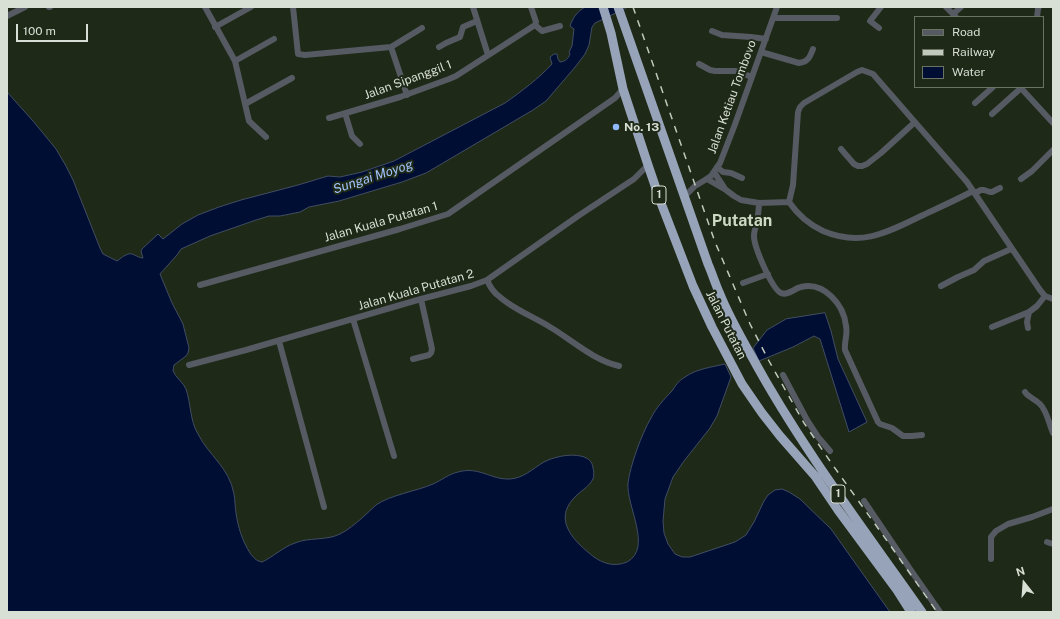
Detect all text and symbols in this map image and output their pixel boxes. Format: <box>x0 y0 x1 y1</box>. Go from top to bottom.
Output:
scale bar <box>18 16 90 42</box>
legend <box>914 16 1044 88</box>
text: 100 m <box>23 24 56 38</box>
text: Road <box>952 25 980 39</box>
street label: Jalan Ketiau Tombovo <box>705 38 759 156</box>
text: Railway <box>952 45 995 59</box>
street label: Jalan Sipanggil 1 <box>362 57 454 103</box>
text: Water <box>952 65 985 79</box>
place label: No. 13 <box>624 120 659 134</box>
marker: No. 13 <box>611 122 621 132</box>
water label: Sungai Moyog <box>331 157 415 197</box>
road number: 1 <box>652 186 666 204</box>
street label: Jalan Kuala Putatan 1 <box>323 199 439 245</box>
district label: Putatan <box>712 211 772 231</box>
street label: Jalan Kuala Putatan 2 <box>356 267 476 313</box>
street label: Jalan Putatan <box>703 288 749 362</box>
road number: 1 <box>831 485 845 503</box>
north arrow <box>1004 563 1044 603</box>
text: N <box>1015 565 1026 579</box>

